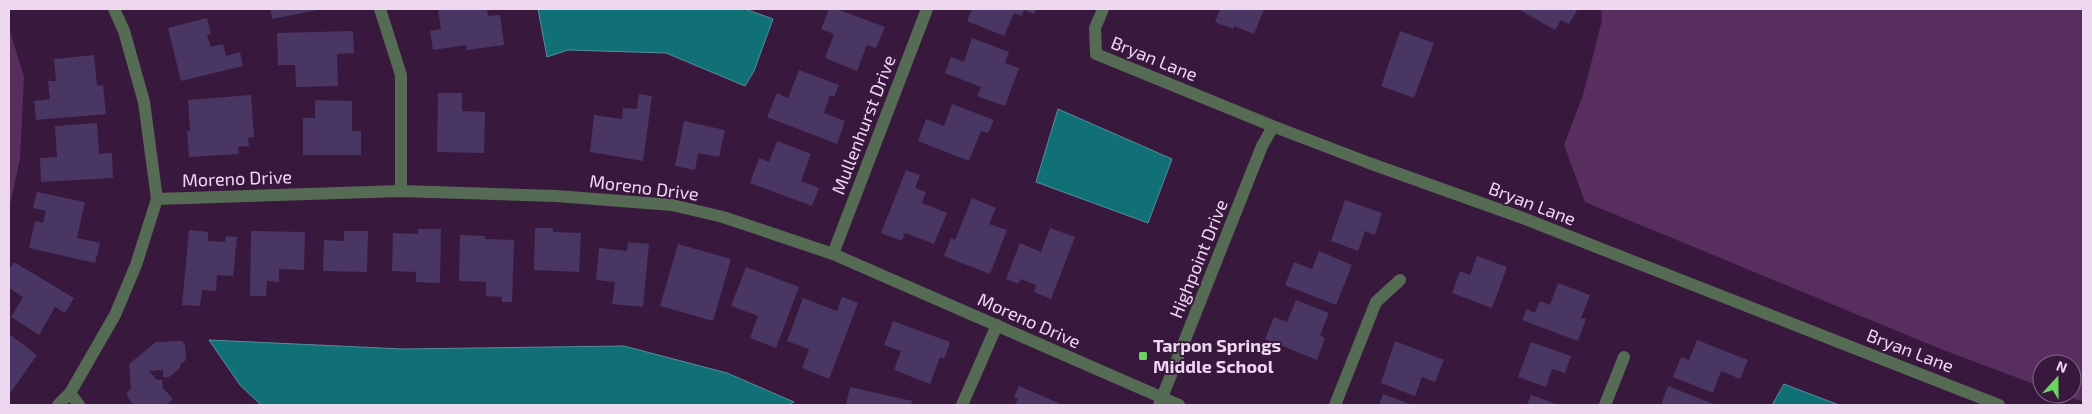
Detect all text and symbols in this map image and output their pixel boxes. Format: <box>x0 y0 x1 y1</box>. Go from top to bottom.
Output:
street label: Bryan Lane <box>1108 31 1201 85</box>
street label: Mullenhurst Drive <box>826 52 900 197</box>
street label: Moreno Drive <box>182 165 292 191</box>
street label: Moreno Drive <box>588 169 700 205</box>
street label: Bryan Lane <box>1486 176 1579 230</box>
street label: Highpoint Drive <box>1164 196 1232 321</box>
street label: Moreno Drive <box>975 288 1084 353</box>
street label: Bryan Lane <box>1864 323 1957 377</box>
place label: Tarpon Springs Middle School <box>1153 334 1281 377</box>
marker: Tarpon Springs Middle School <box>1137 350 1149 362</box>
north arrow <box>2032 354 2082 404</box>
text: N <box>2054 357 2070 376</box>

